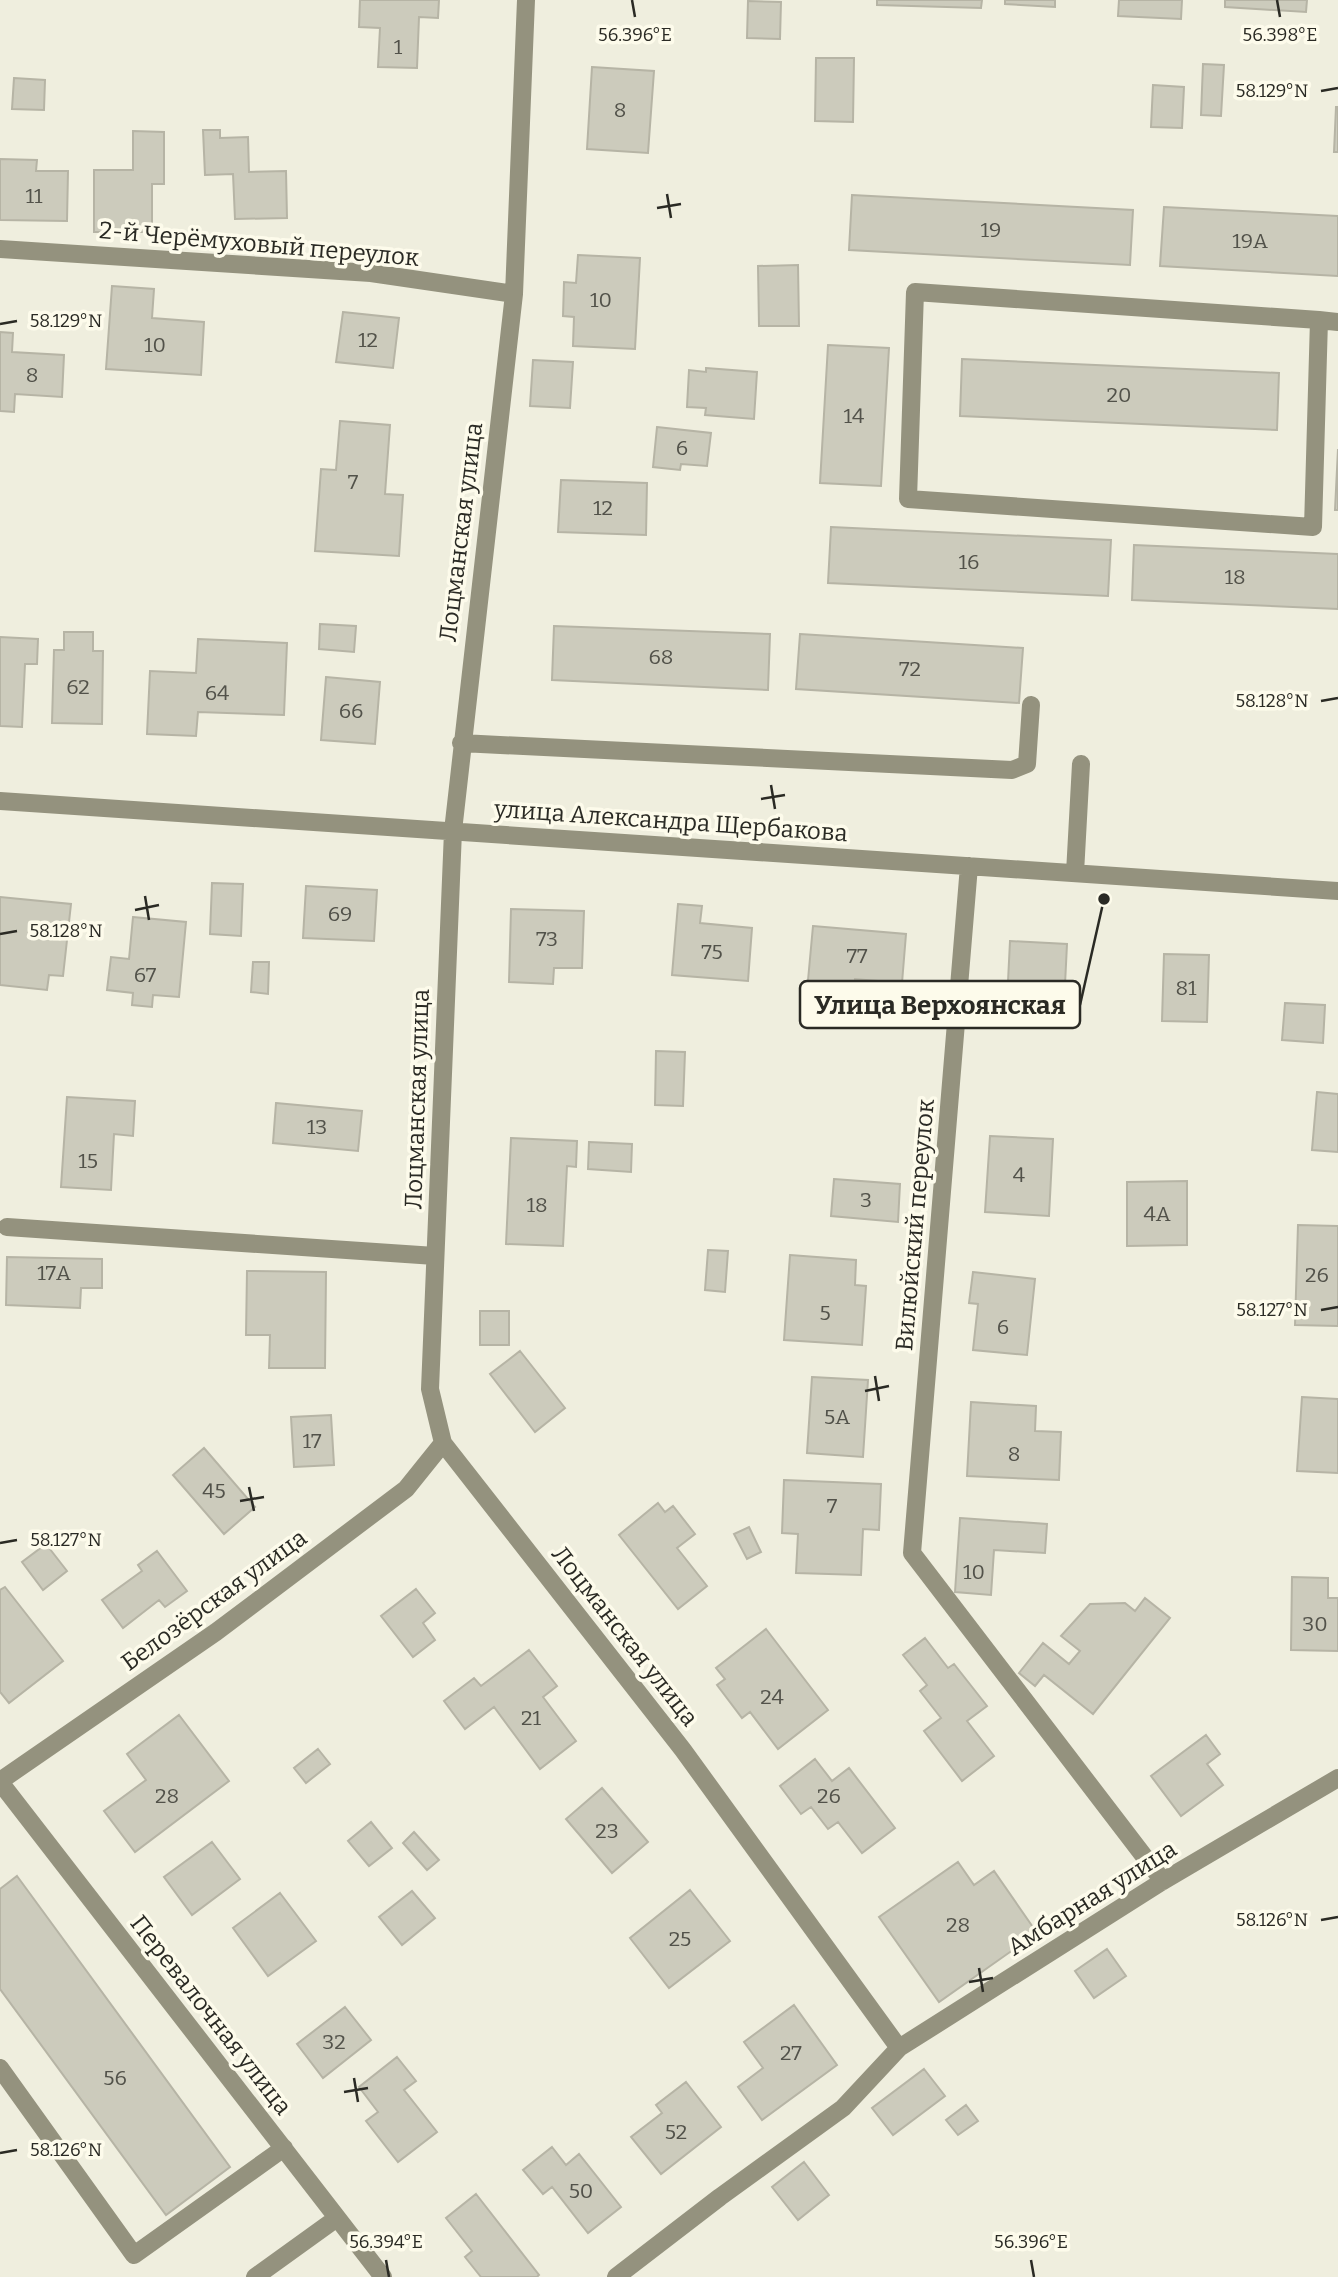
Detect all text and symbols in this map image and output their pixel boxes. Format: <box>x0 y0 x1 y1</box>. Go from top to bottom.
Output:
text: 56.396°E <box>598 24 672 46</box>
text: 56.398°E <box>1243 24 1317 46</box>
house number: 1 <box>394 34 403 60</box>
text: 58.129°N <box>1236 80 1308 102</box>
house number: 8 <box>614 97 626 123</box>
house number: 11 <box>25 183 43 209</box>
street label: 2-й Черёмуховый переулок <box>98 216 420 272</box>
house number: 19 <box>981 217 1001 243</box>
house number: 19А <box>1232 228 1268 254</box>
house number: 10 <box>590 287 612 313</box>
text: 58.129°N <box>30 310 102 332</box>
house number: 12 <box>358 327 378 353</box>
house number: 10 <box>144 332 166 358</box>
house number: 8 <box>26 362 38 388</box>
house number: 20 <box>1107 382 1131 408</box>
house number: 14 <box>844 403 864 429</box>
street label: Лоцманская улица <box>434 421 488 643</box>
house number: 6 <box>676 435 688 461</box>
house number: 7 <box>348 469 359 495</box>
house number: 12 <box>593 495 613 521</box>
house number: 16 <box>959 549 979 575</box>
house number: 18 <box>1224 564 1246 590</box>
house number: 68 <box>649 644 673 670</box>
house number: 72 <box>899 656 921 682</box>
house number: 62 <box>66 674 90 700</box>
house number: 64 <box>205 680 229 706</box>
text: 58.128°N <box>1235 690 1309 712</box>
house number: 66 <box>339 698 363 724</box>
street label: улица Александра Щербакова <box>492 795 849 847</box>
house number: 69 <box>328 901 352 927</box>
text: 58.128°N <box>29 920 103 942</box>
house number: 73 <box>536 926 558 952</box>
house number: 75 <box>701 939 723 965</box>
house number: 77 <box>846 943 868 969</box>
house number: 67 <box>134 962 157 988</box>
house number: 81 <box>1175 975 1197 1001</box>
callout: Улица Верхоянская <box>800 981 1080 1028</box>
street label: Лоцманская улица <box>399 988 435 1210</box>
text: Улица Верхоянская <box>814 990 1066 1021</box>
street label: Вилюйский переулок <box>890 1098 940 1352</box>
house number: 13 <box>307 1114 327 1140</box>
house number: 15 <box>78 1148 98 1174</box>
house number: 4 <box>1013 1162 1025 1188</box>
house number: 3 <box>860 1187 872 1213</box>
house number: 18 <box>526 1192 548 1218</box>
house number: 4А <box>1143 1201 1171 1227</box>
house number: 17А <box>37 1260 71 1286</box>
house number: 26 <box>1305 1262 1329 1288</box>
text: 58.127°N <box>1236 1299 1308 1321</box>
house number: 5 <box>819 1300 831 1326</box>
house number: 6 <box>997 1314 1009 1340</box>
house number: 5А <box>824 1404 850 1430</box>
house number: 17 <box>303 1428 322 1454</box>
house number: 8 <box>1008 1441 1020 1467</box>
house number: 45 <box>202 1478 226 1504</box>
house number: 7 <box>827 1493 838 1519</box>
street label: Белозёрская улица <box>116 1523 312 1677</box>
text: 58.127°N <box>30 1529 102 1551</box>
street label: Лоцманская улица <box>546 1540 704 1732</box>
house number: 10 <box>963 1559 985 1585</box>
house number: 30 <box>1302 1611 1328 1637</box>
house number: 24 <box>760 1684 784 1710</box>
house number: 21 <box>521 1705 541 1731</box>
house number: 28 <box>155 1783 179 1809</box>
house number: 26 <box>817 1783 841 1809</box>
house number: 23 <box>595 1818 619 1844</box>
street label: Амбарная улица <box>1002 1835 1182 1961</box>
text: 58.126°N <box>1236 1909 1308 1931</box>
street label: Перевалочная улица <box>124 1910 298 2120</box>
house number: 28 <box>946 1912 970 1938</box>
house number: 25 <box>669 1926 691 1952</box>
house number: 32 <box>322 2029 346 2055</box>
house number: 27 <box>780 2040 802 2066</box>
house number: 56 <box>103 2065 127 2091</box>
house number: 52 <box>665 2119 687 2145</box>
text: 58.126°N <box>30 2139 102 2161</box>
house number: 50 <box>569 2178 593 2204</box>
text: 56.394°E <box>349 2231 423 2253</box>
text: 56.396°E <box>994 2231 1068 2253</box>

